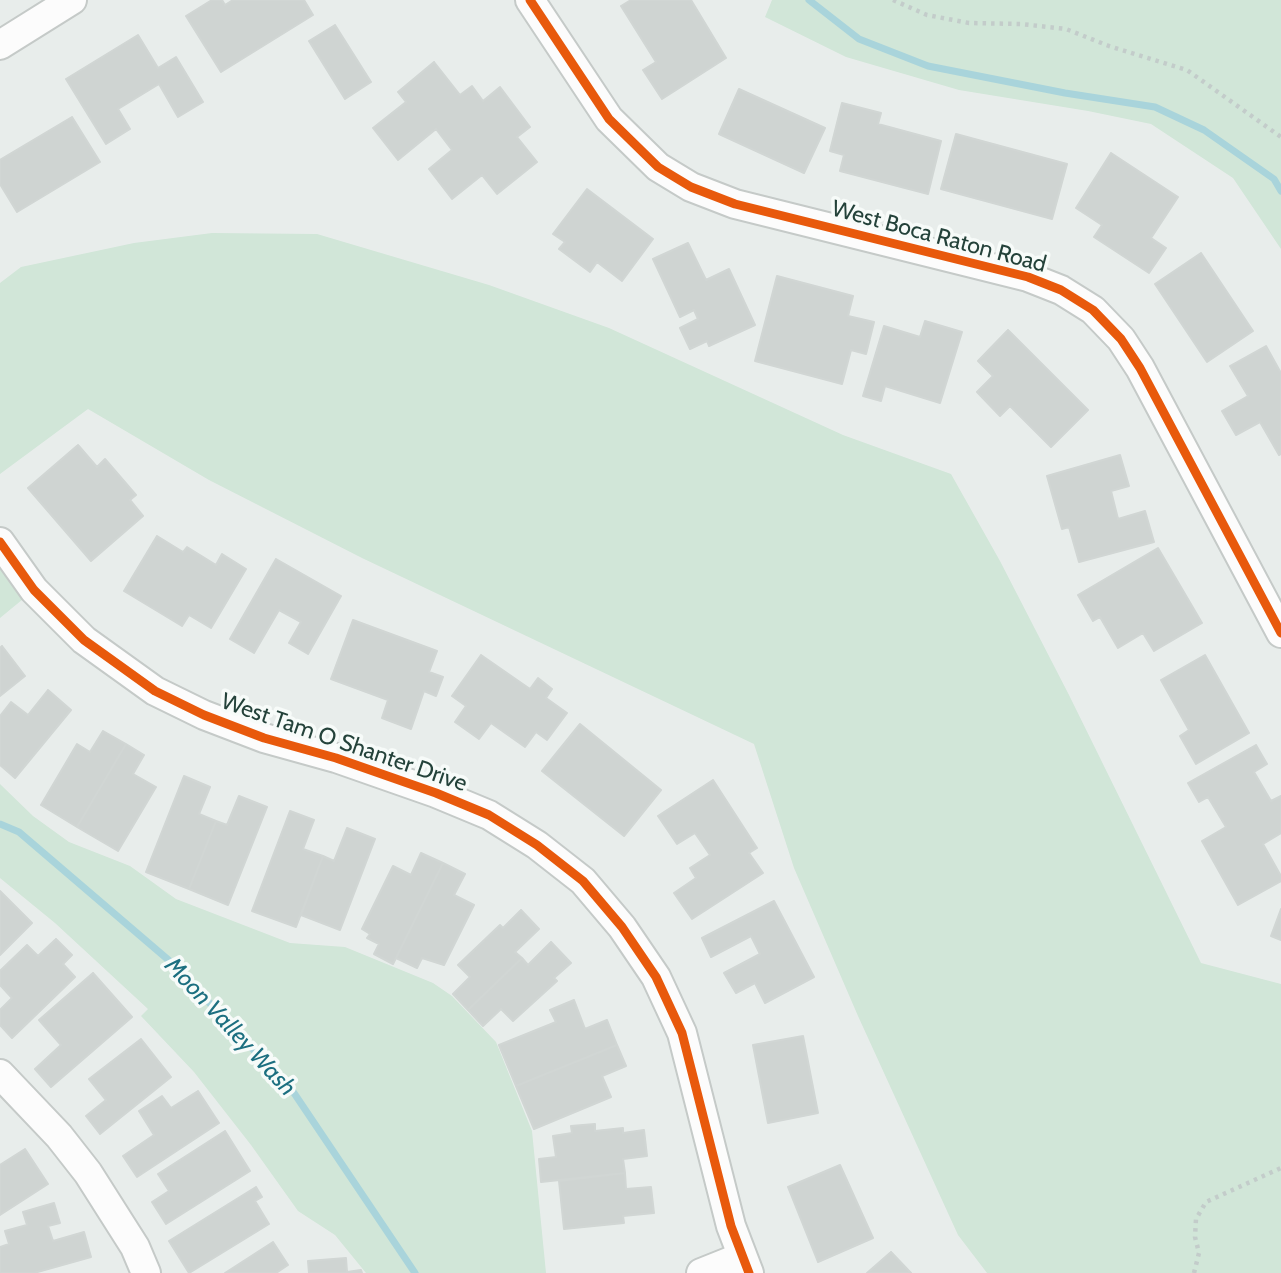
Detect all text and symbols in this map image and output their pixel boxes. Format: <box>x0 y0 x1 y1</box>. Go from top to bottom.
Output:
street label: West Boca Raton Road <box>829 195 1049 279</box>
street label: West Tam O Shanter Drive <box>217 688 471 798</box>
water label: Moon Valley Wash <box>158 952 302 1102</box>

